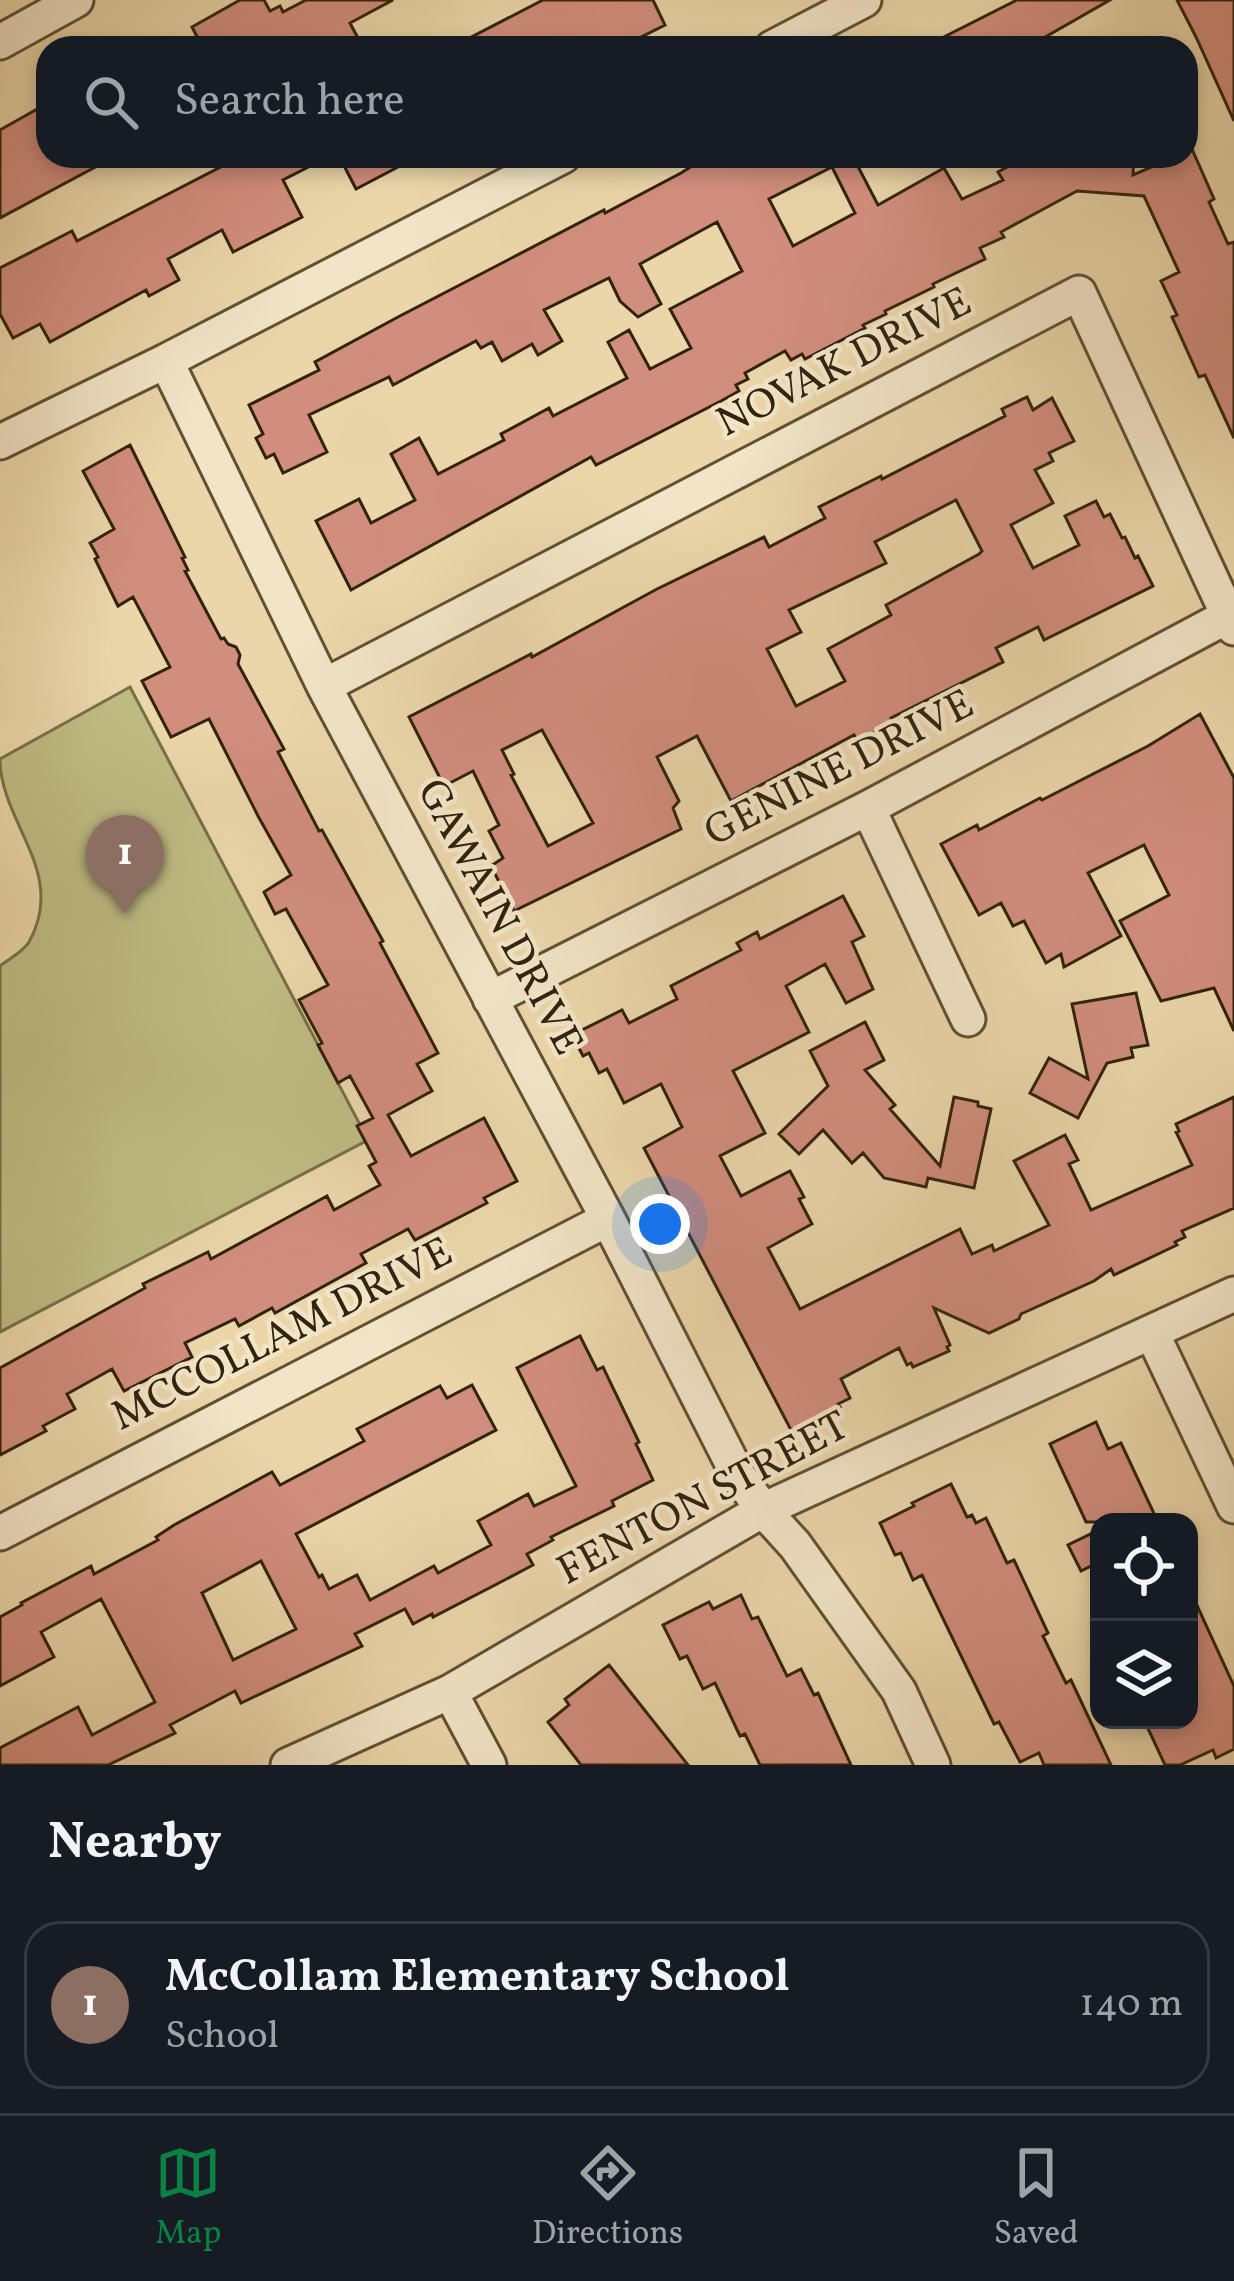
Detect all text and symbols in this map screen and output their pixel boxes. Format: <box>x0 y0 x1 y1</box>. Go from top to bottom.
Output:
search box <box>36 36 1198 168</box>
icon: search <box>78 69 144 135</box>
text: Search here <box>174 71 405 134</box>
street label: NOVAK DRIVE <box>707 274 983 454</box>
street label: GENINE DRIVE <box>695 677 985 863</box>
street label: GAWAIN DRIVE <box>400 770 596 1066</box>
pin: 1 <box>86 815 164 914</box>
your location <box>630 1194 690 1254</box>
street label: MCCOLLAM DRIVE <box>102 1224 464 1448</box>
street label: FENTON STREET <box>548 1398 860 1602</box>
map controls <box>1090 1513 1198 1729</box>
button: locate <box>1090 1513 1198 1621</box>
button: layers <box>1090 1621 1198 1729</box>
text: Nearby <box>48 1808 222 1879</box>
text: McCollam Elementary School <box>165 1947 790 2010</box>
text: 1 <box>82 1978 98 2032</box>
text: 140 m <box>1080 1978 1183 2032</box>
text: School <box>165 2010 279 2064</box>
tab: Map <box>155 2140 221 2258</box>
tab: Directions <box>532 2140 683 2258</box>
tab: Saved <box>994 2140 1079 2258</box>

